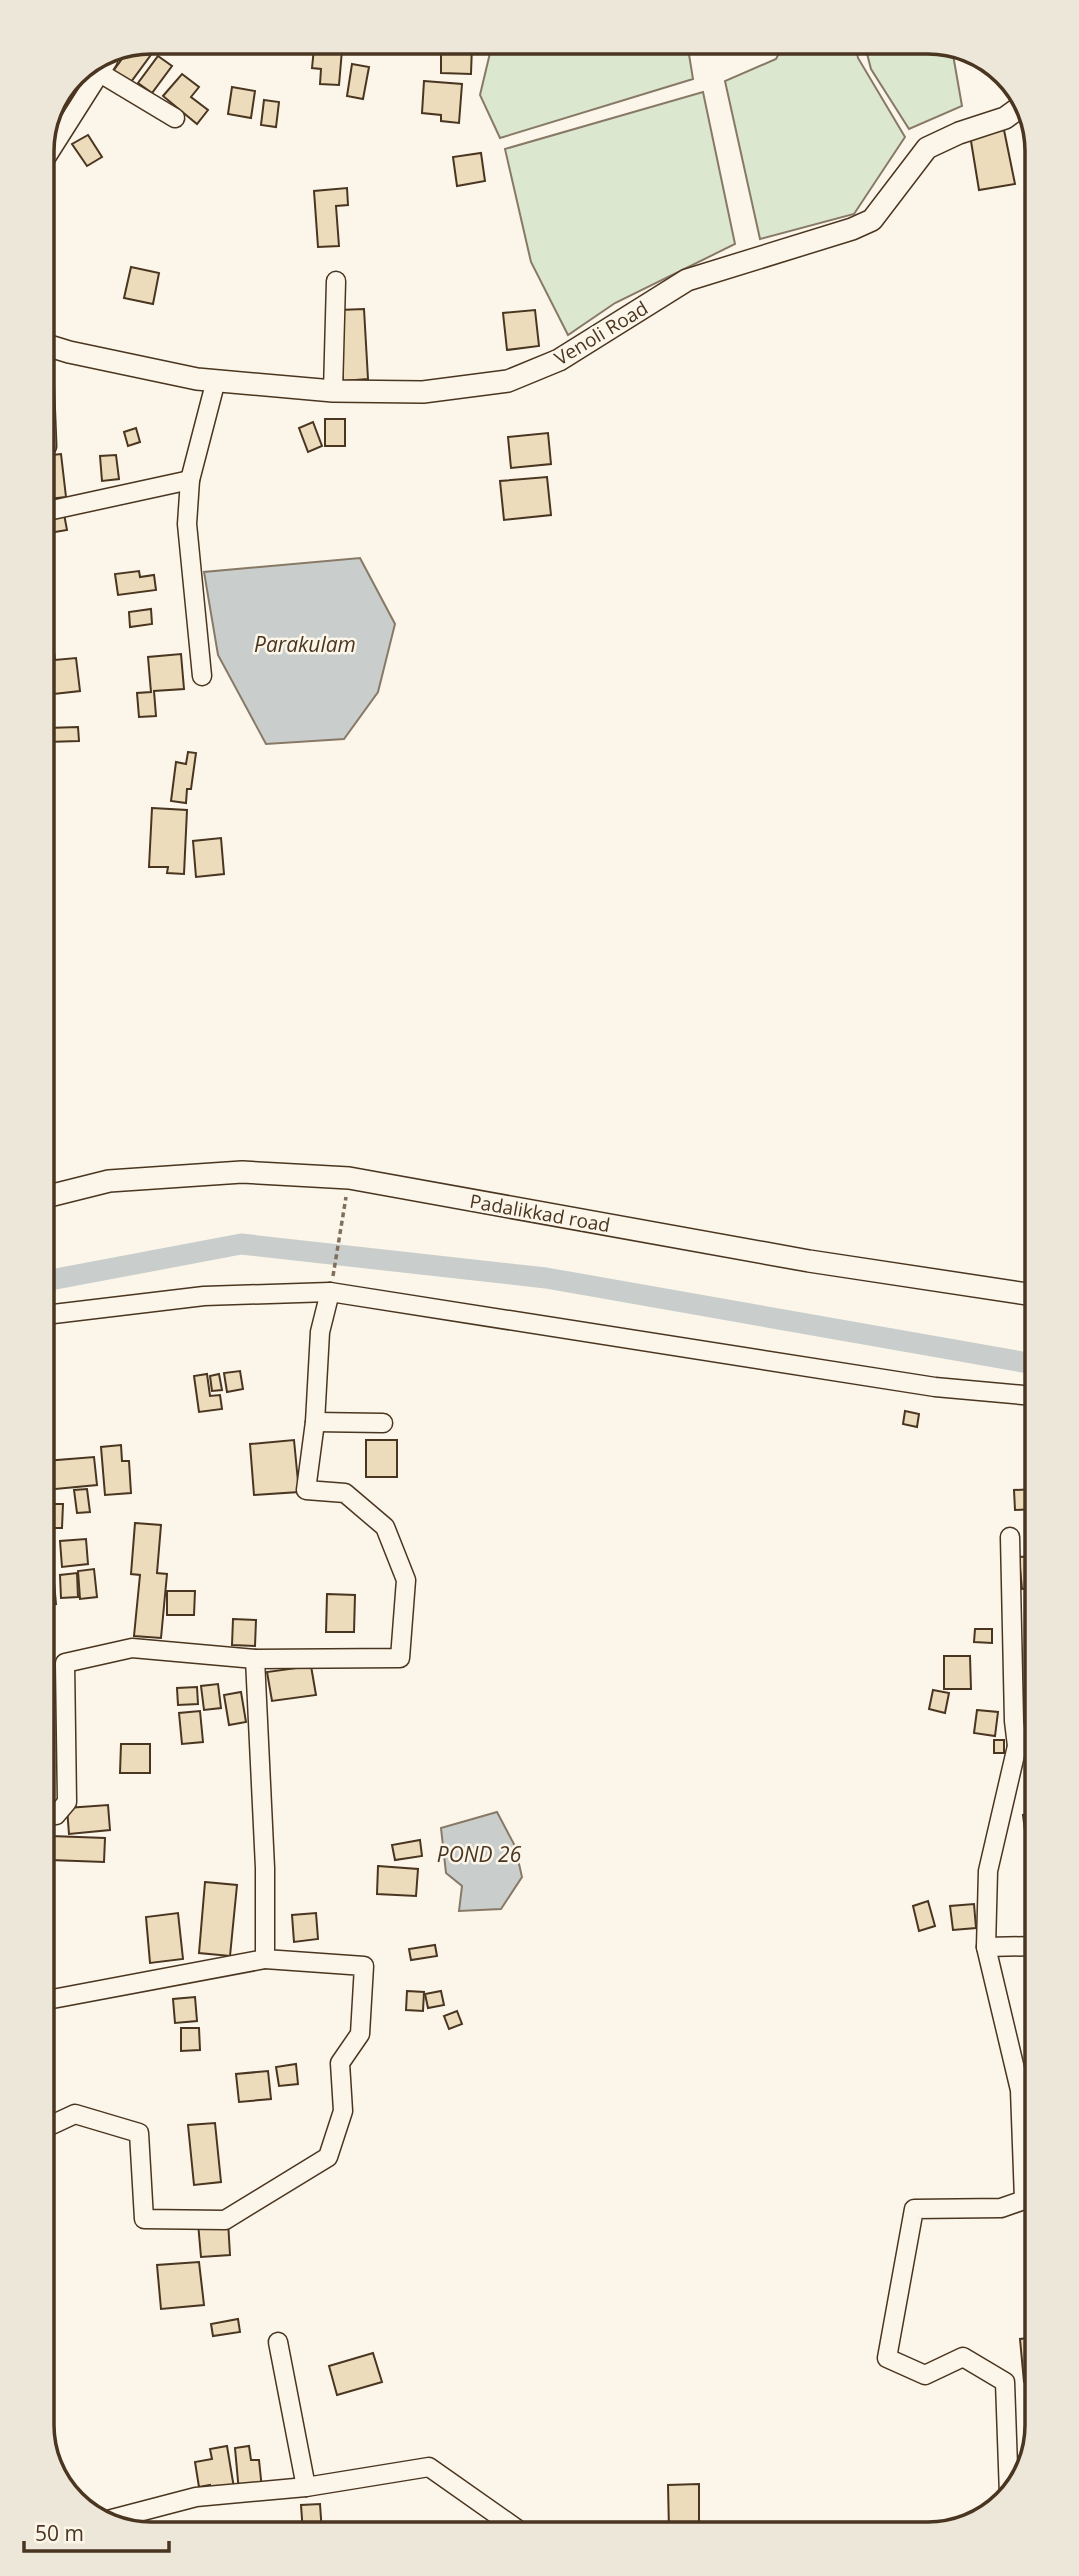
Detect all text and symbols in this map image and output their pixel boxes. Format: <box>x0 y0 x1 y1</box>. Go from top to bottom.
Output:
street label: Venoli Road <box>549 295 653 371</box>
water label: Parakulam <box>254 630 356 658</box>
street label: Padalikkad road <box>468 1188 612 1238</box>
water label: POND 26 <box>437 1840 522 1868</box>
scale bar <box>24 2510 170 2554</box>
text: 50 m <box>35 2519 84 2547</box>

